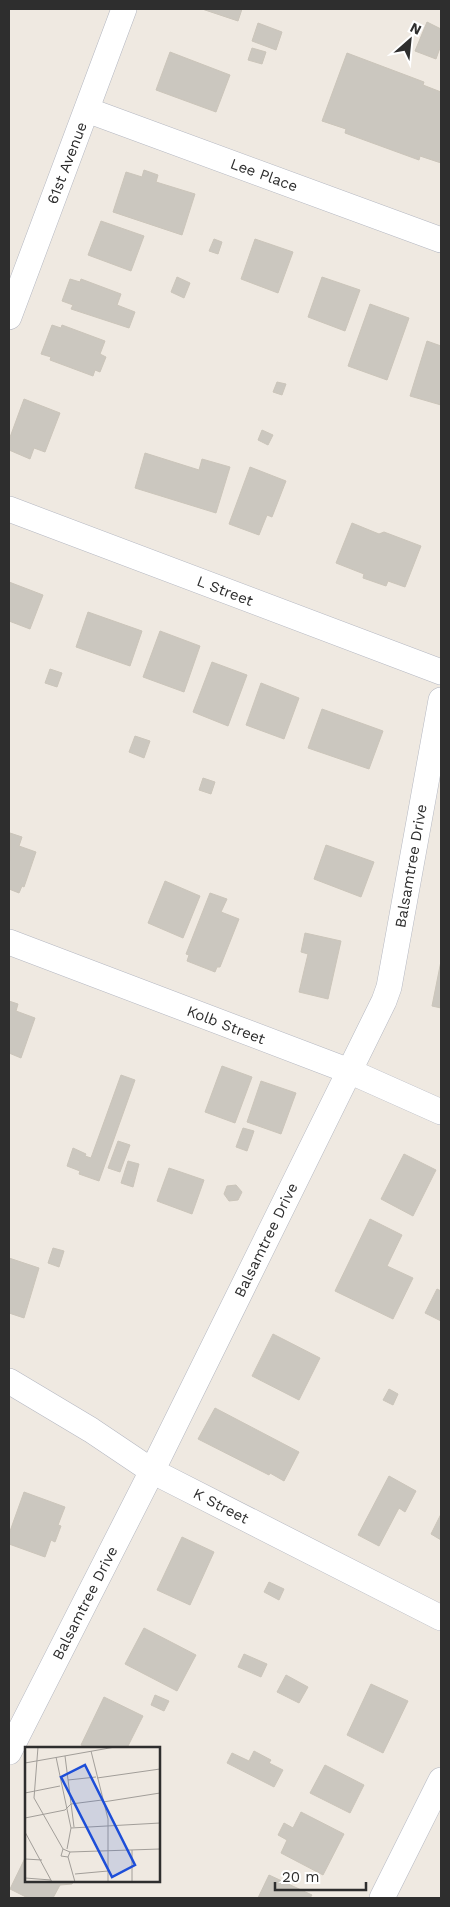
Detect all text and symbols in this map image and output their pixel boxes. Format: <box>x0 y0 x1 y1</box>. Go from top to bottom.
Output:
north arrow <box>385 15 435 65</box>
text: N <box>408 19 424 38</box>
street label: 61st Avenue <box>43 119 91 207</box>
street label: Lee Place <box>228 154 300 196</box>
street label: L Street <box>194 572 256 610</box>
street label: Balsamtree Drive <box>391 803 431 929</box>
street label: Kolb Street <box>184 1002 268 1048</box>
street label: Balsamtree Drive <box>230 1180 302 1300</box>
street label: K Street <box>190 1484 252 1528</box>
street label: Balsamtree Drive <box>49 1543 121 1663</box>
inset map <box>25 1747 160 1882</box>
scale bar <box>275 1860 366 1892</box>
text: 20 m <box>282 1868 320 1886</box>

